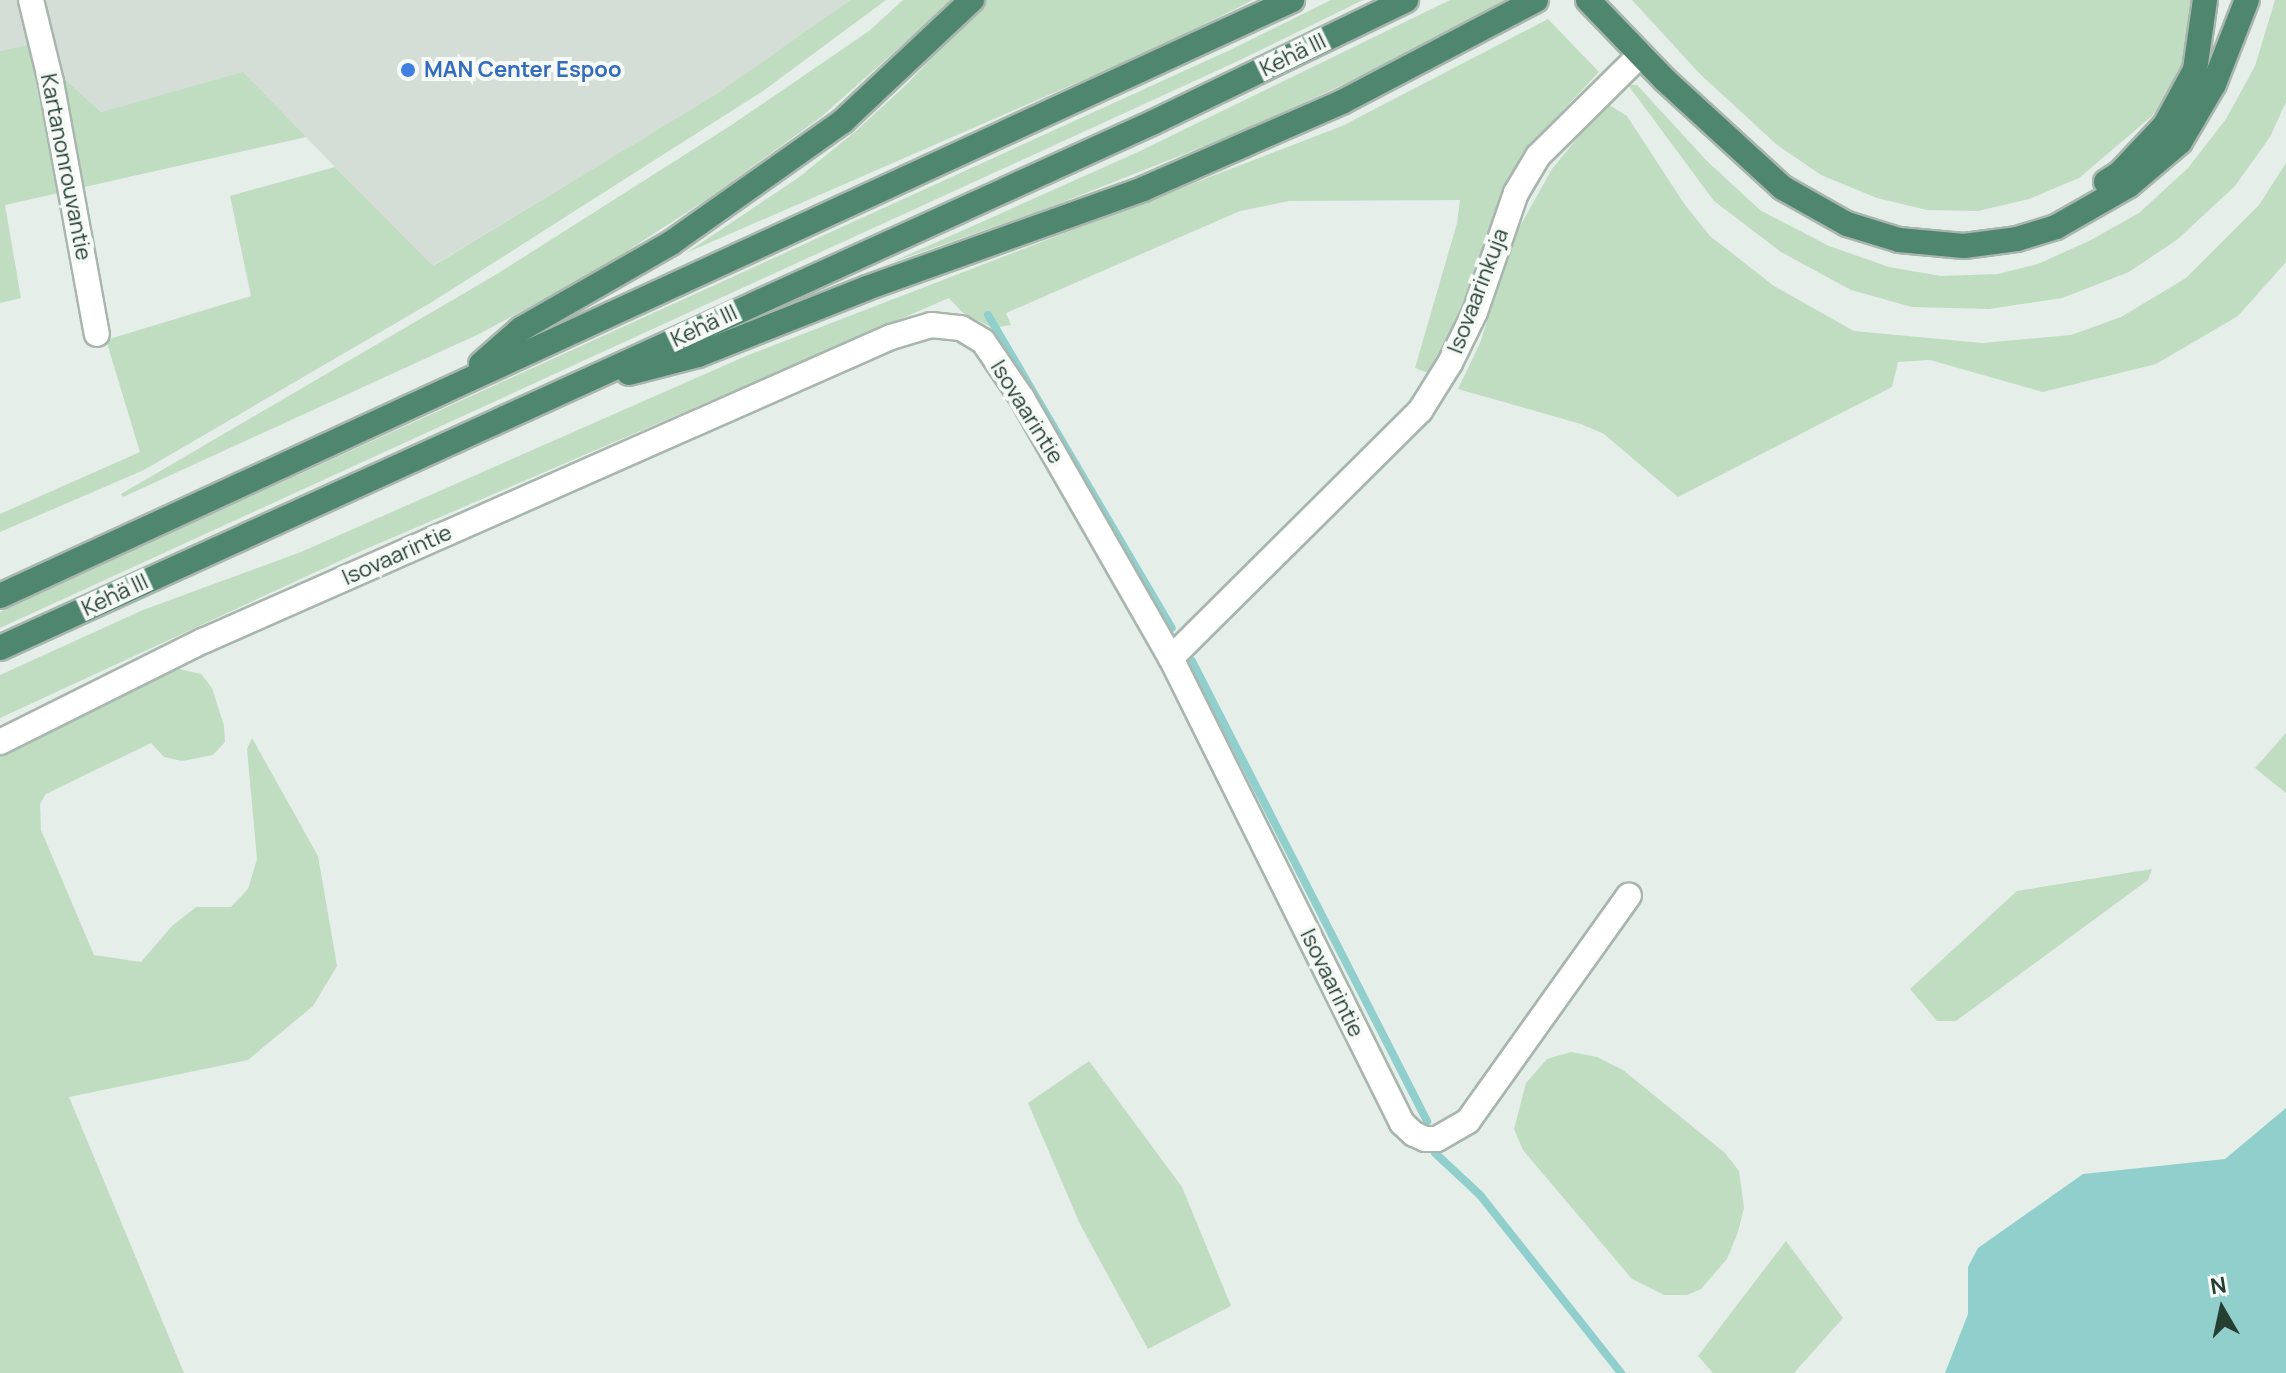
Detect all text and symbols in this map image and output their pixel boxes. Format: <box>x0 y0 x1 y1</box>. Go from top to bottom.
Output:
street label: Kehä III <box>1256 28 1330 82</box>
place label: MAN Center Espoo <box>424 57 622 83</box>
marker: MAN Center Espoo <box>399 61 417 79</box>
street label: Kartanonrouvantie <box>35 71 97 263</box>
street label: Isovaarinkuja <box>1442 225 1514 357</box>
street label: Kehä III <box>667 299 741 353</box>
street label: Isovaarintie <box>985 355 1069 469</box>
street label: Isovaarintie <box>338 519 456 591</box>
street label: Kehä III <box>78 568 152 622</box>
street label: Isovaarintie <box>1294 925 1370 1041</box>
north arrow <box>2182 1269 2262 1349</box>
text: N <box>2208 1269 2228 1301</box>

